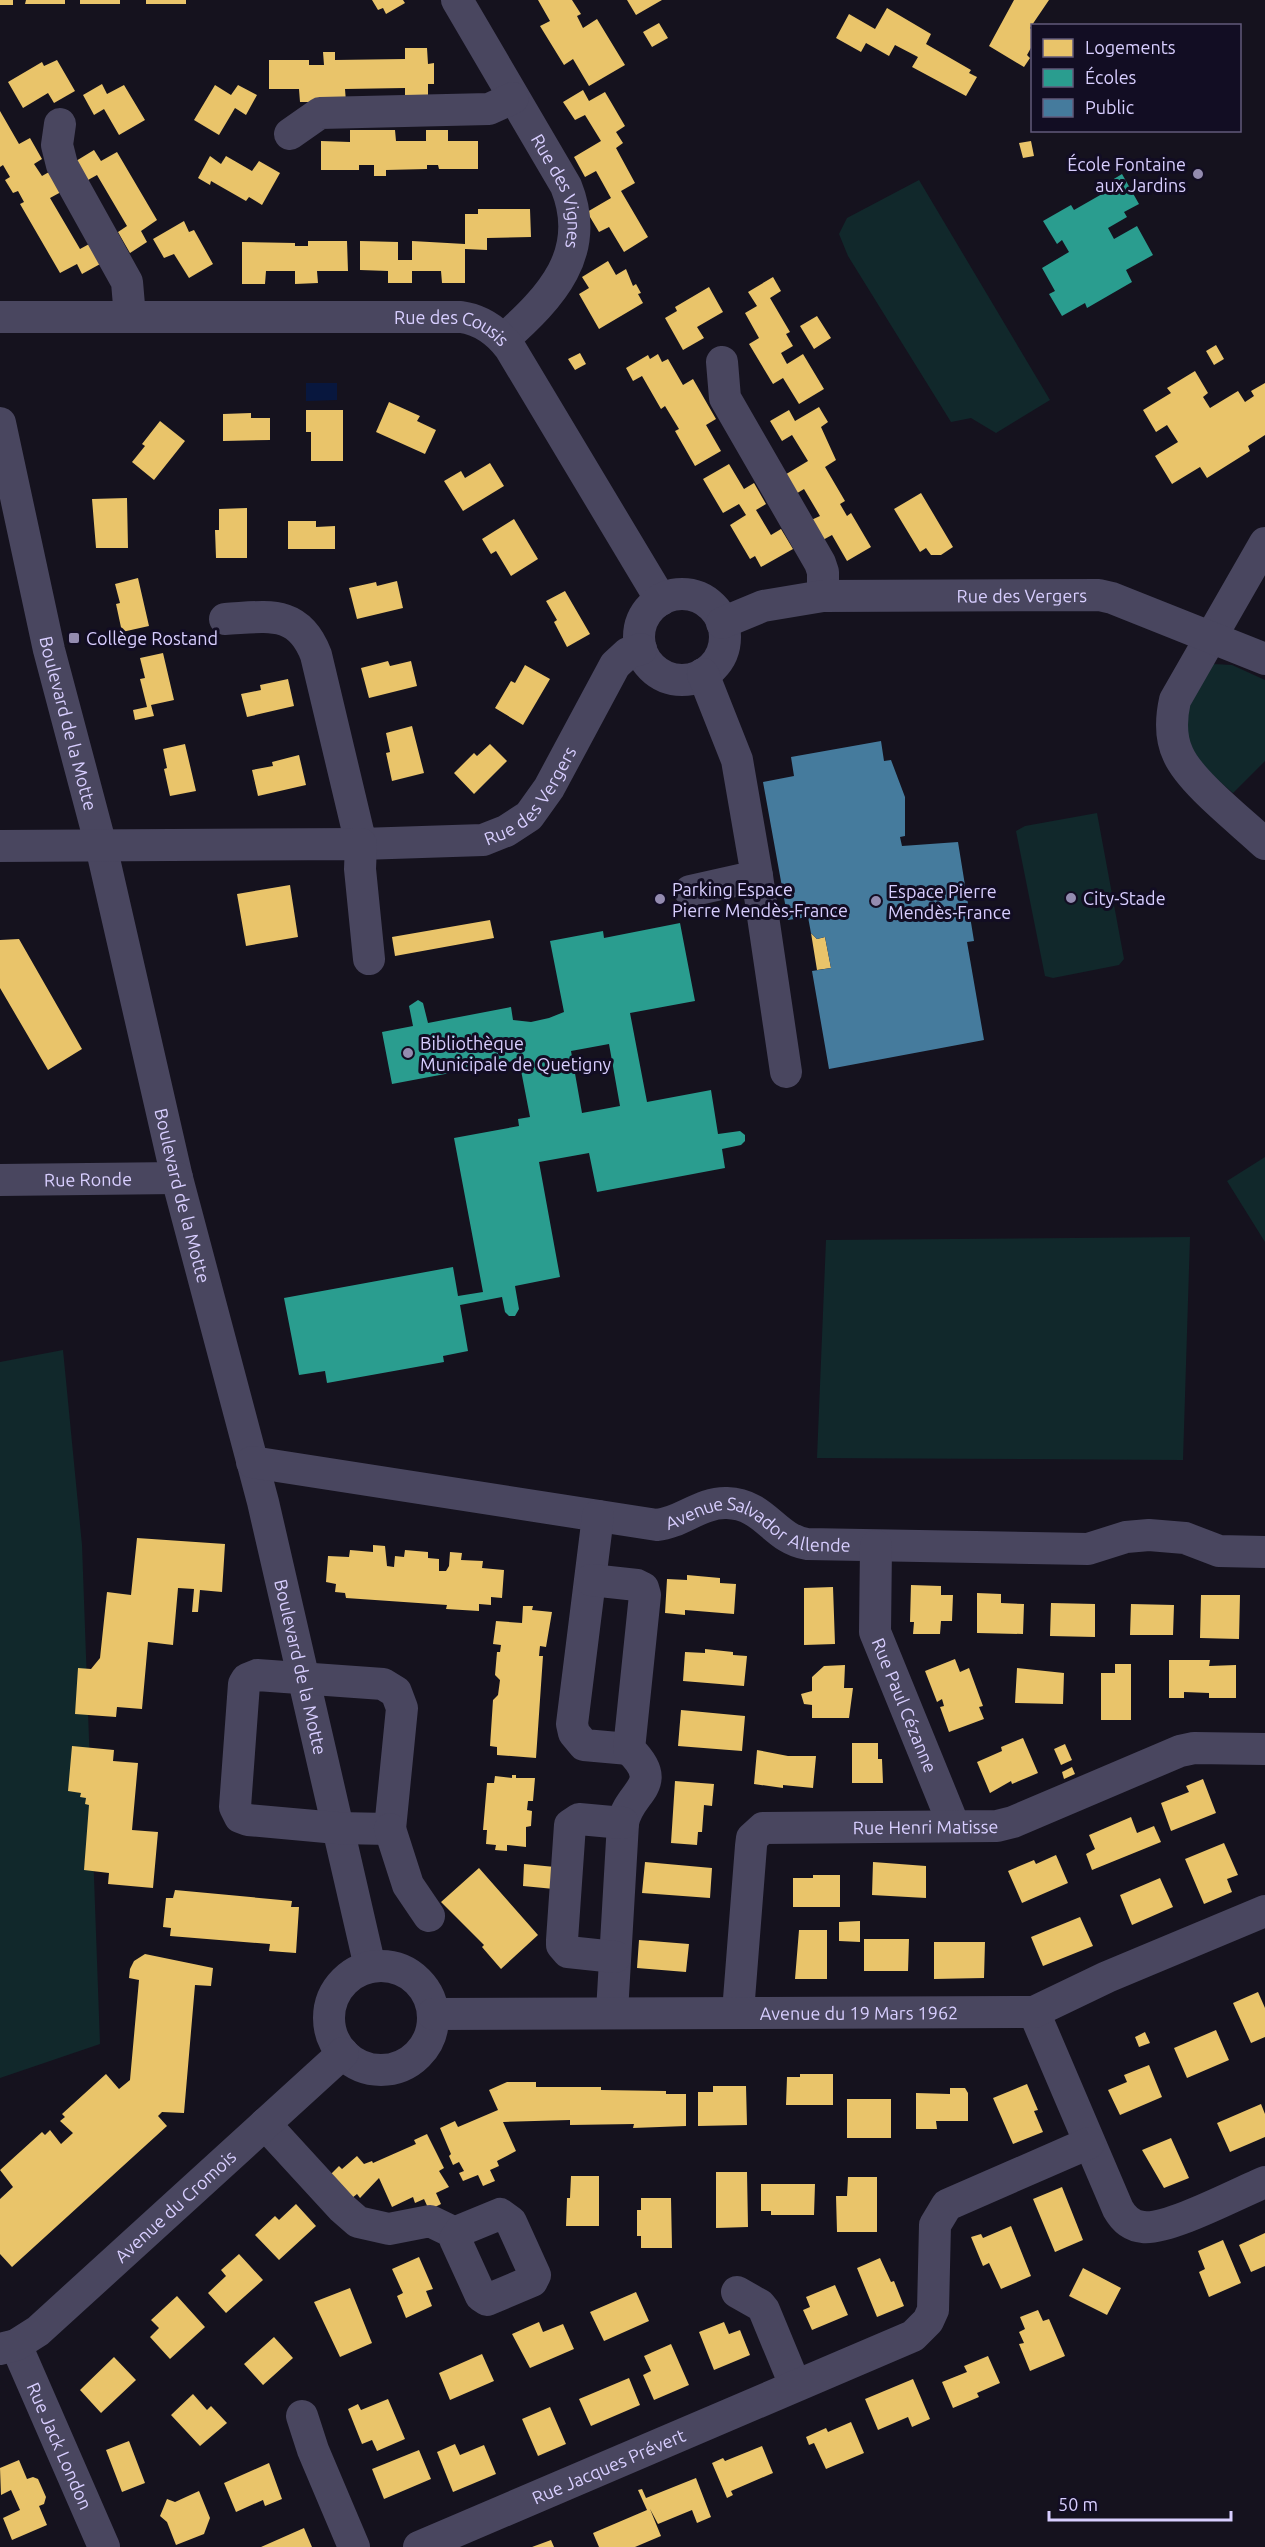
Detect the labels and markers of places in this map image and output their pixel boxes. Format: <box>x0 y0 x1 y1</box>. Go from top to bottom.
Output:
place label: École Fontaine aux Jardins <box>1067 153 1186 195</box>
marker: École Fontaine aux Jardins <box>1191 167 1205 181</box>
place label: Collège Rostand <box>86 628 218 648</box>
marker: Collège Rostand <box>67 631 81 645</box>
place label: Parking Espace Pierre Mendès-France <box>672 879 848 920</box>
place label: Espace Pierre Mendès-France <box>888 881 1011 922</box>
place label: City-Stade <box>1083 888 1166 908</box>
marker: City-Stade <box>1064 891 1078 905</box>
marker: Parking Espace Pierre Mendès-France <box>653 892 667 906</box>
marker: Espace Pierre Mendès-France <box>869 894 883 908</box>
place label: Bibliothèque Municipale de Quetigny <box>420 1033 612 1075</box>
marker: Bibliothèque Municipale de Quetigny <box>401 1046 415 1060</box>

